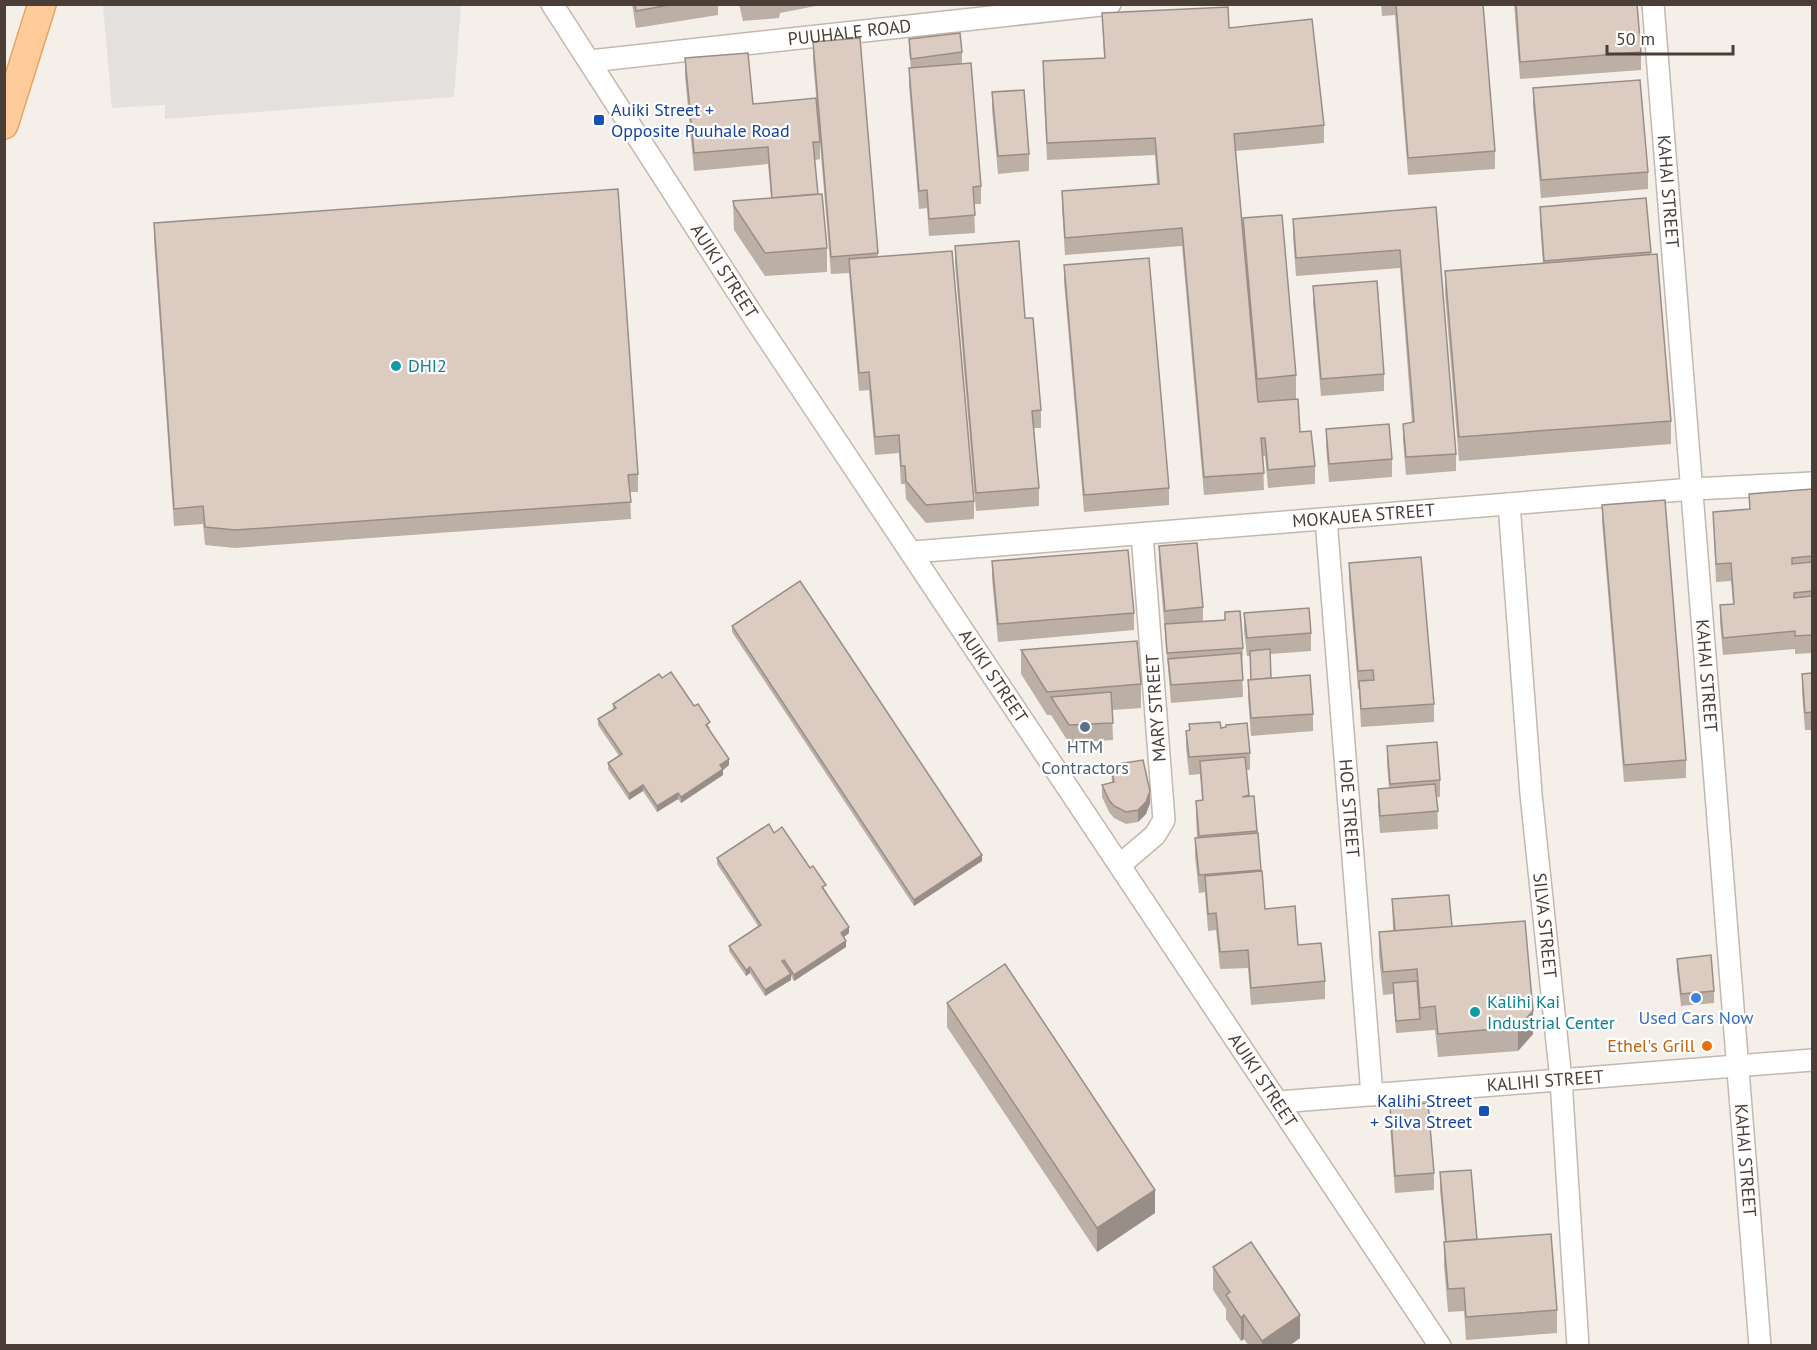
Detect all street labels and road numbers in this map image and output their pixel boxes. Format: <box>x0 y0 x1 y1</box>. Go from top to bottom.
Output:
street label: PUUHALE ROAD <box>786 14 912 50</box>
street label: KAHAI STREET <box>1652 134 1684 249</box>
street label: AUIKI STREET <box>686 219 764 323</box>
street label: MOKAUEA STREET <box>1291 498 1436 532</box>
street label: KAHAI STREET <box>1691 618 1723 733</box>
street label: AUIKI STREET <box>954 624 1033 727</box>
street label: MARY STREET <box>1140 653 1171 763</box>
street label: HOE STREET <box>1334 758 1365 858</box>
street label: SILVA STREET <box>1528 872 1562 979</box>
street label: AUIKI STREET <box>1224 1029 1303 1132</box>
street label: KALIHI STREET <box>1486 1064 1605 1097</box>
street label: KAHAI STREET <box>1730 1103 1762 1218</box>

